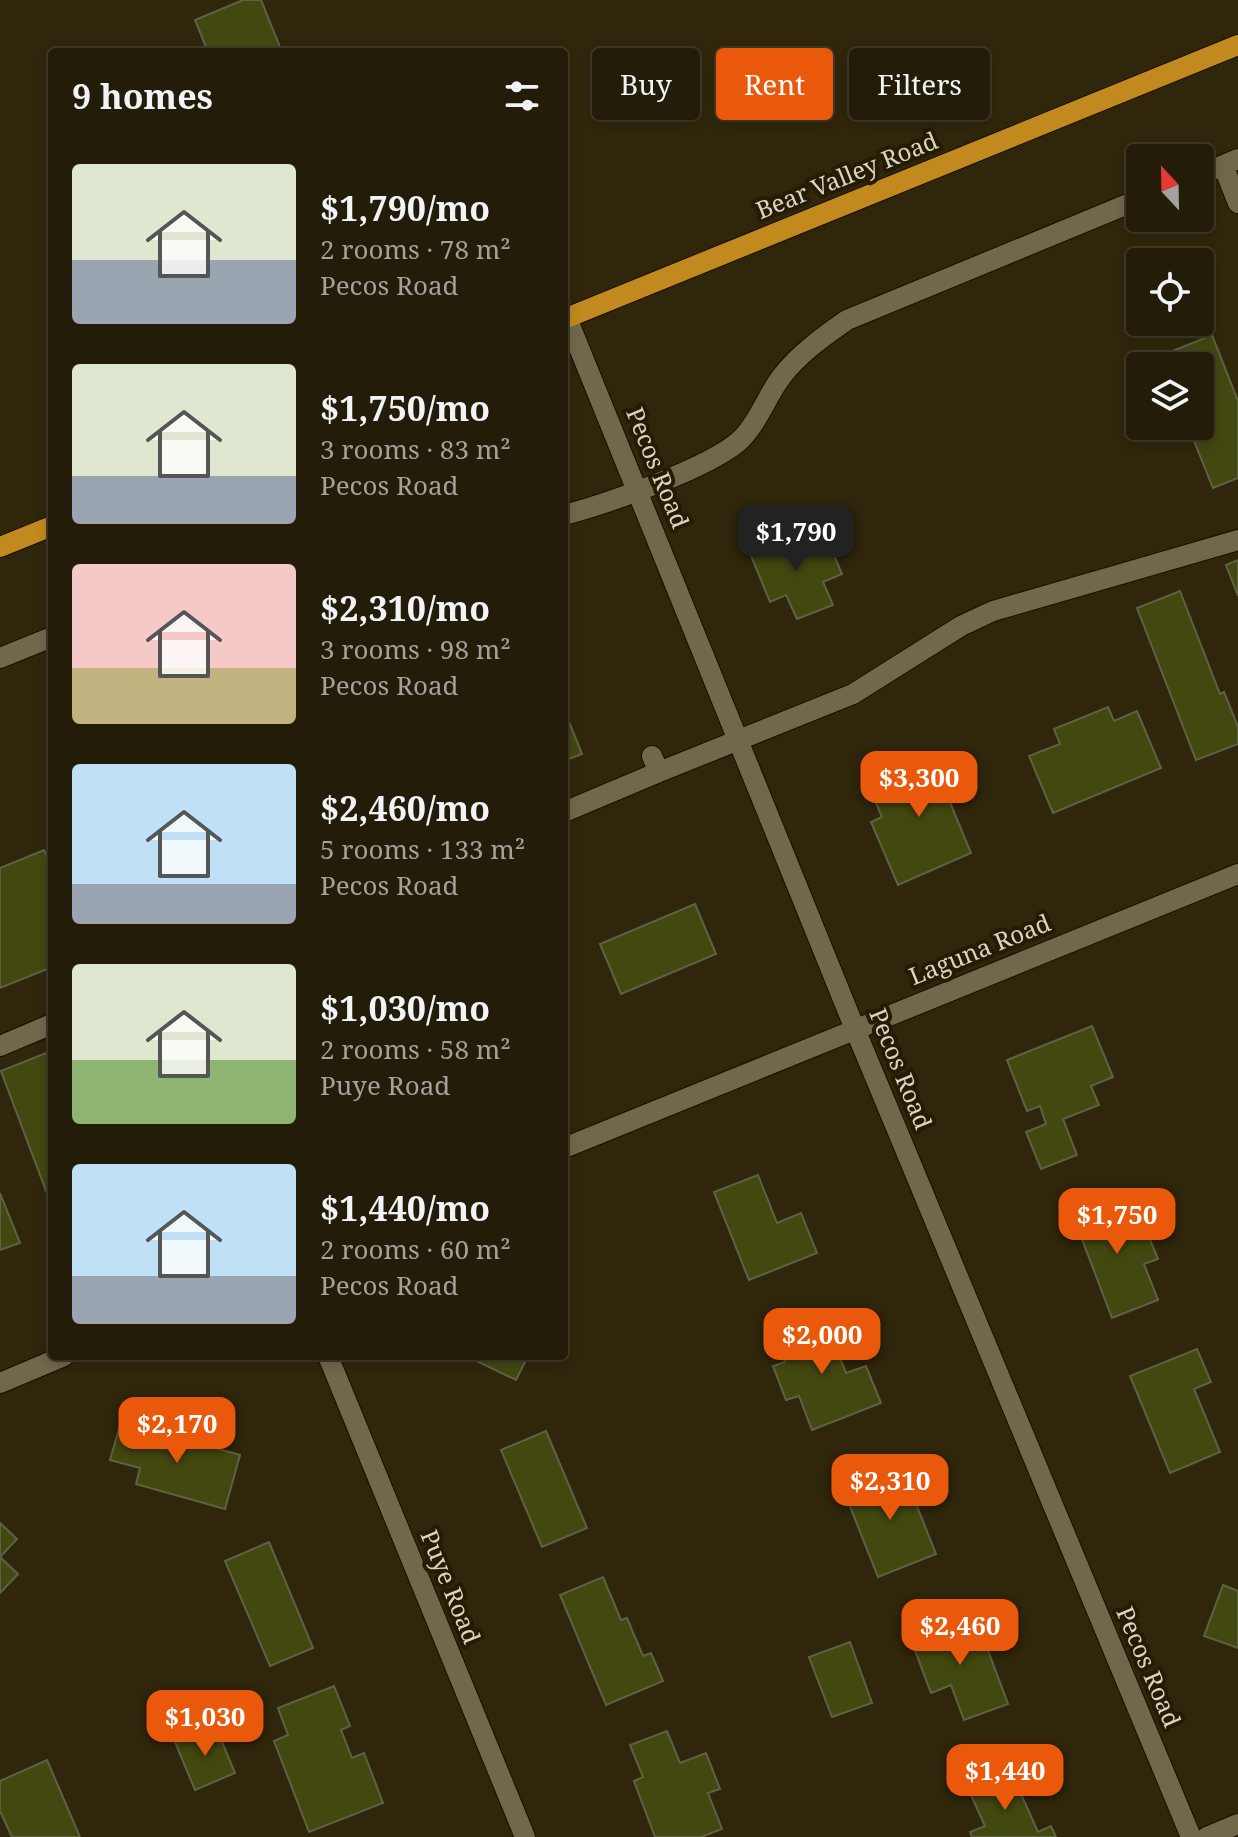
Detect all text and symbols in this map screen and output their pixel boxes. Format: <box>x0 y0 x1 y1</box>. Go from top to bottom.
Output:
chip: Buy <box>592 48 700 120</box>
chip: Rent <box>716 48 833 120</box>
chip: Filters <box>849 48 990 120</box>
text: 9 homes <box>72 73 213 119</box>
icon: filters <box>500 74 544 118</box>
street label: Bear Valley Road <box>751 123 942 226</box>
north arrow <box>1126 144 1214 232</box>
map controls <box>1126 144 1214 440</box>
text: $1,790/mo <box>320 185 490 231</box>
icon: home <box>136 196 232 292</box>
text: 2 rooms · 78 m² <box>320 231 511 267</box>
button: locate <box>1126 248 1214 336</box>
text: Pecos Road <box>320 267 459 303</box>
button: layers <box>1126 352 1214 440</box>
text: $1,750/mo <box>320 385 490 431</box>
icon: home <box>136 396 232 492</box>
street label: Pecos Road <box>619 402 698 533</box>
text: 3 rooms · 83 m² <box>320 431 511 467</box>
text: Pecos Road <box>320 467 459 503</box>
pin: $1,790 <box>731 505 861 573</box>
text: $1,790 <box>755 513 837 549</box>
text: $2,310/mo <box>320 585 490 631</box>
icon: home <box>136 596 232 692</box>
text: 3 rooms · 98 m² <box>320 631 511 667</box>
text: Pecos Road <box>320 667 459 703</box>
pin: $3,300 <box>854 751 984 819</box>
text: $3,300 <box>878 759 960 795</box>
text: $2,460/mo <box>320 785 490 831</box>
icon: home <box>136 796 232 892</box>
text: 5 rooms · 133 m² <box>320 831 525 867</box>
text: Pecos Road <box>320 867 459 903</box>
street label: Laguna Road <box>904 905 1055 992</box>
text: $1,030/mo <box>320 985 490 1031</box>
icon: home <box>136 996 232 1092</box>
street label: Pecos Road <box>862 1003 941 1134</box>
text: 2 rooms · 58 m² <box>320 1031 511 1067</box>
text: Puye Road <box>320 1067 450 1103</box>
text: $1,440/mo <box>320 1185 490 1231</box>
pin: $1,750 <box>1052 1188 1182 1256</box>
icon: home <box>136 1196 232 1292</box>
text: $1,750 <box>1076 1196 1158 1232</box>
text: 2 rooms · 60 m² <box>320 1231 511 1267</box>
text: Pecos Road <box>320 1267 459 1303</box>
pin: $2,000 <box>757 1308 887 1376</box>
text: $2,000 <box>781 1316 863 1352</box>
pin: $2,170 <box>112 1397 242 1465</box>
text: $2,170 <box>136 1405 218 1441</box>
pin: $2,310 <box>825 1454 955 1522</box>
text: $2,310 <box>849 1462 931 1498</box>
street label: Puye Road <box>414 1525 489 1649</box>
pin: $2,460 <box>895 1599 1025 1667</box>
street label: Pecos Road <box>1109 1601 1190 1732</box>
text: $2,460 <box>919 1607 1001 1643</box>
pin: $1,030 <box>140 1690 270 1758</box>
text: $1,030 <box>164 1698 246 1734</box>
pin: $1,440 <box>940 1744 1070 1812</box>
text: $1,440 <box>964 1752 1046 1788</box>

